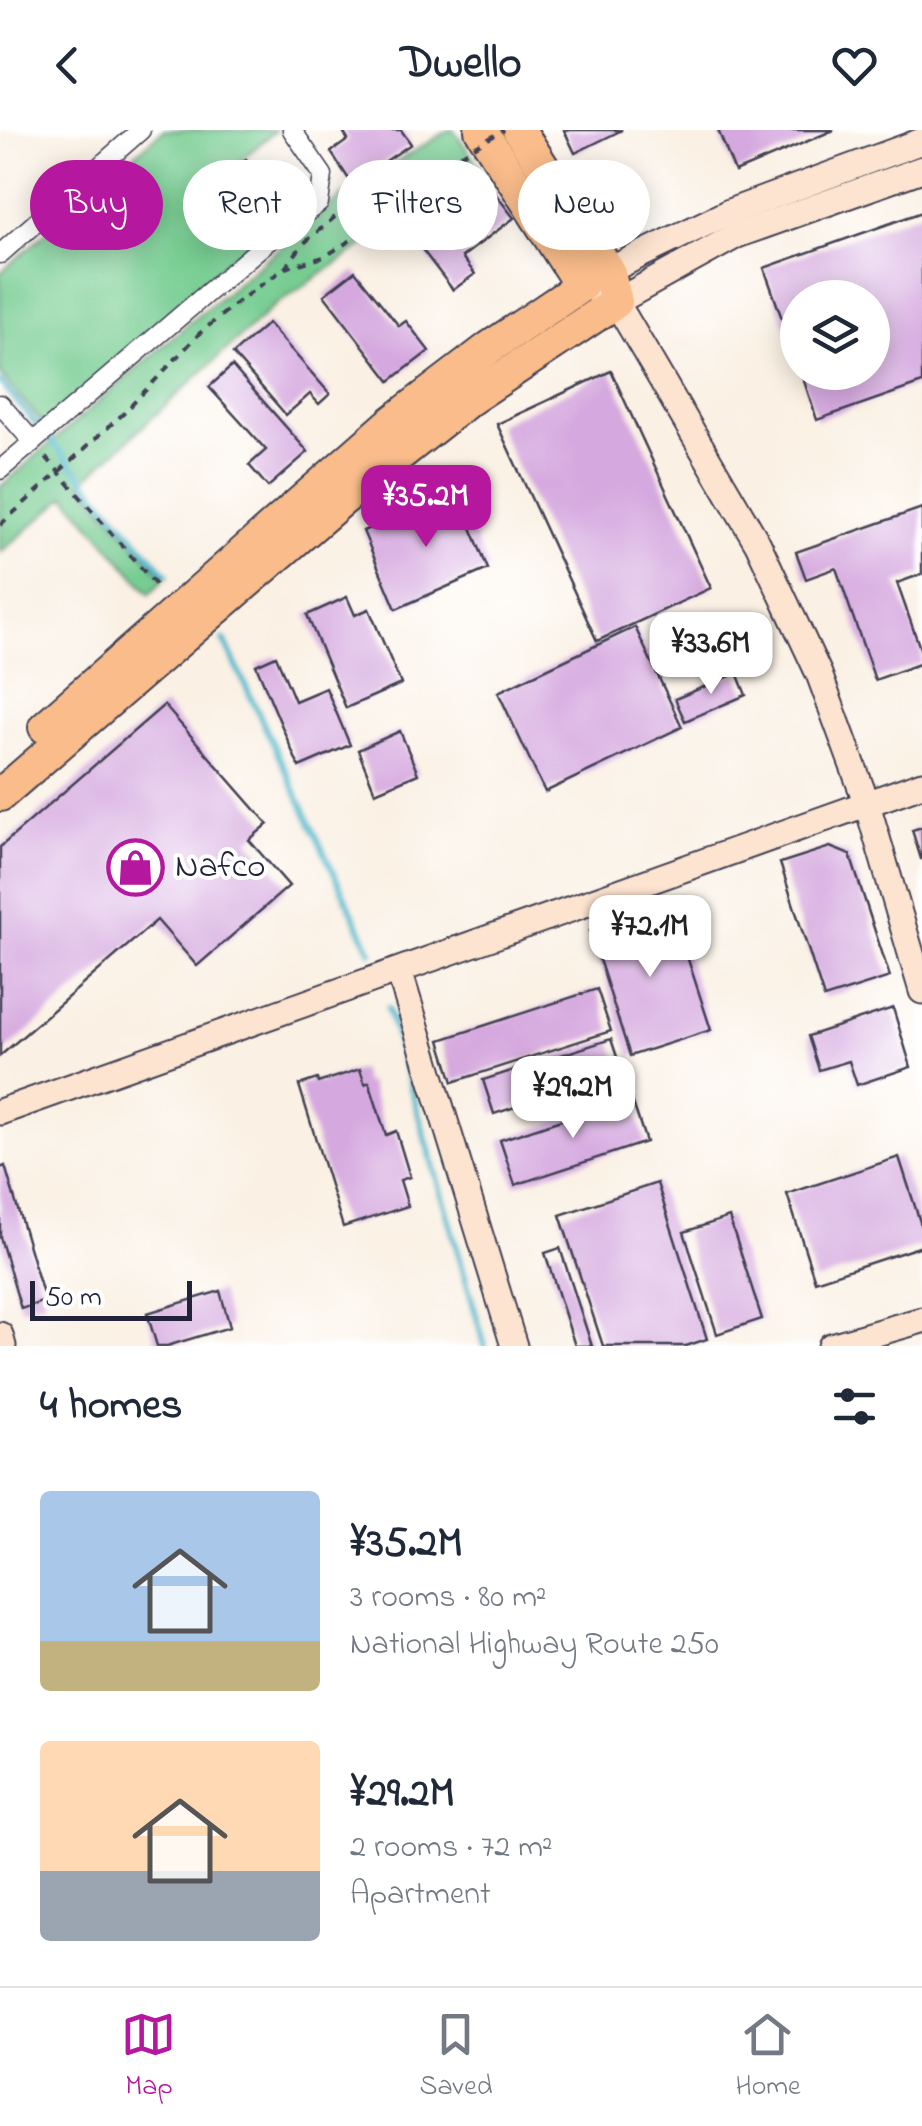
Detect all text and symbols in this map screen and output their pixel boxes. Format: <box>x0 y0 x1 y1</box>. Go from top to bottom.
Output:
text: Dwello <box>400 32 522 98</box>
icon: back <box>40 38 95 93</box>
icon: heart <box>827 38 882 93</box>
chip: Buy <box>30 160 163 250</box>
chip: Rent <box>183 160 317 250</box>
chip: Filters <box>337 160 498 250</box>
chip: New <box>518 160 650 250</box>
map controls <box>780 280 890 390</box>
button: layers <box>780 280 890 390</box>
pin: ¥35.2M <box>345 465 507 550</box>
text: ¥35.2M <box>383 474 469 521</box>
pin: ¥33.6M <box>630 612 792 697</box>
text: ¥33.6M <box>672 621 750 668</box>
shop icon: Nafco <box>106 837 166 897</box>
place label: Nafco <box>175 842 265 893</box>
pin: ¥72.1M <box>569 895 731 980</box>
text: ¥72.1M <box>611 904 689 951</box>
pin: ¥29.2M <box>492 1056 654 1141</box>
text: ¥29.2M <box>533 1065 613 1112</box>
scale bar <box>30 1276 192 1320</box>
text: 50 m <box>45 1278 102 1319</box>
text: 4 homes <box>40 1376 182 1437</box>
icon: filters <box>827 1379 882 1434</box>
text: ¥35.2M <box>350 1514 463 1575</box>
icon: home <box>120 1531 240 1651</box>
text: 3 rooms · 80 m² <box>350 1575 547 1622</box>
text: National Highway Route 250 <box>350 1622 719 1669</box>
text: ¥29.2M <box>350 1764 455 1825</box>
icon: home <box>120 1781 240 1901</box>
text: 2 rooms · 72 m² <box>350 1825 552 1872</box>
text: Apartment <box>350 1872 491 1919</box>
tab: Map <box>121 2007 176 2108</box>
tab: Saved <box>419 2007 492 2108</box>
tab: Home <box>735 2007 801 2108</box>

